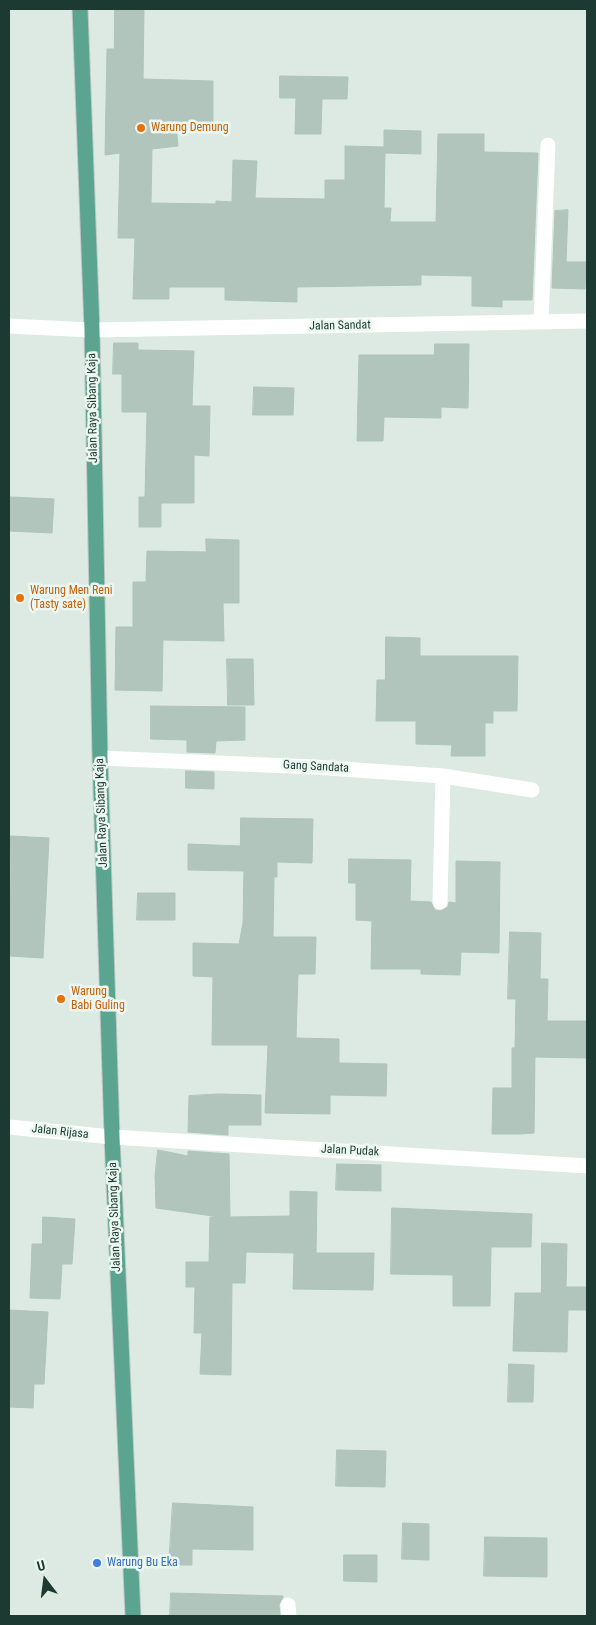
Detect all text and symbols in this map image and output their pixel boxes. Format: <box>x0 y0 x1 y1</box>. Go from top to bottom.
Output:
place label: Warung Demung <box>151 121 229 135</box>
marker: Warung Demung <box>135 122 147 134</box>
street label: Jalan Sandat <box>309 318 371 334</box>
street label: Jalan Raya Sibang Kaja <box>85 353 101 463</box>
place label: Warung Men Reni (Tasty sate) <box>30 584 112 612</box>
marker: Warung Men Reni (Tasty sate) <box>14 592 26 604</box>
street label: Jalan Raya Sibang Kaja <box>93 758 111 868</box>
street label: Gang Sandata <box>283 758 349 776</box>
place label: Warung Babi Guling <box>71 985 125 1013</box>
marker: Warung Babi Guling <box>55 993 67 1005</box>
street label: Jalan Rijasa <box>31 1122 89 1142</box>
street label: Jalan Pudak <box>321 1142 379 1160</box>
street label: Jalan Raya Sibang Kaja <box>106 1162 124 1272</box>
north arrow <box>20 1555 70 1605</box>
place label: Warung Bu Eka <box>107 1556 178 1570</box>
text: U <box>35 1557 47 1574</box>
marker: Warung Bu Eka <box>91 1557 103 1569</box>

